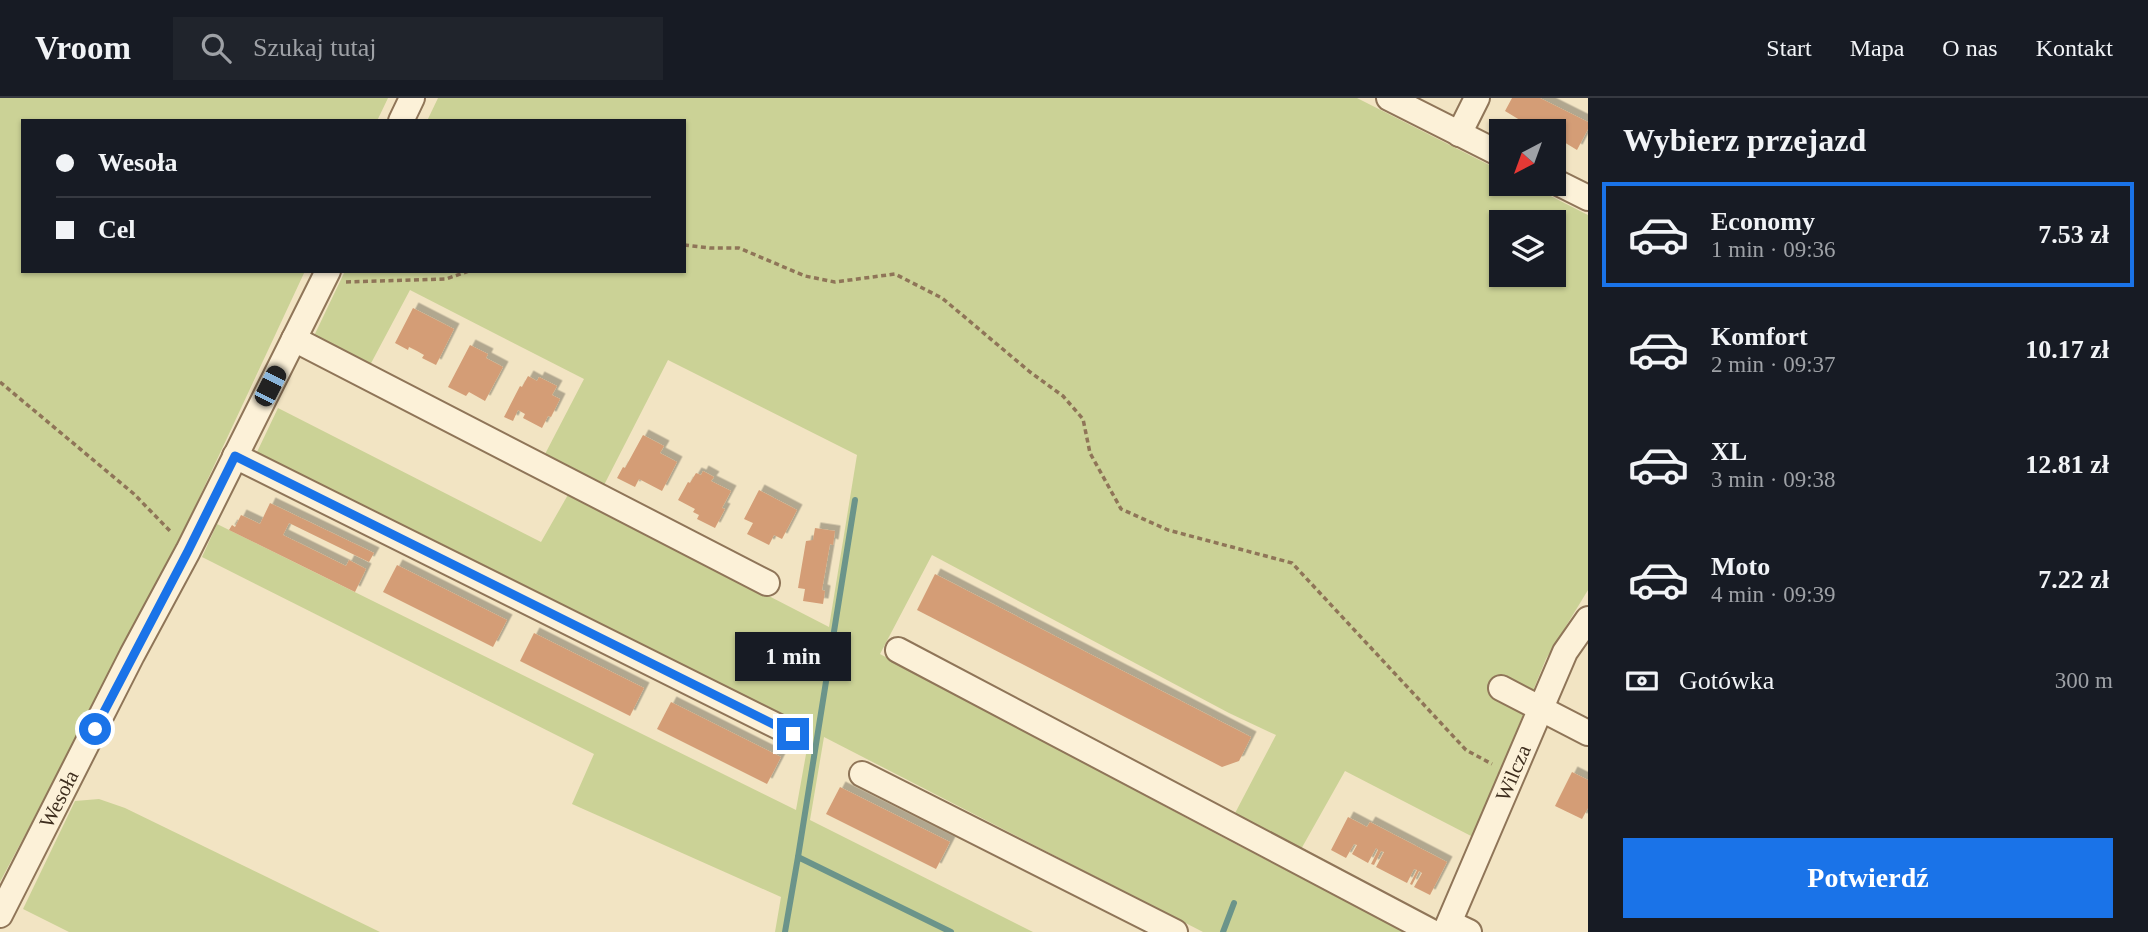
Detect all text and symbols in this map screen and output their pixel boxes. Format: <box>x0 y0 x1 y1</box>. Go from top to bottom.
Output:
search box <box>173 17 663 80</box>
icon: search <box>197 29 235 67</box>
text: Vroom <box>35 30 131 66</box>
text: Szukaj tutaj <box>253 33 376 62</box>
text: Start <box>1766 35 1812 61</box>
text: Mapa <box>1850 35 1904 61</box>
text: O nas <box>1942 35 1998 61</box>
text: Kontakt <box>2036 35 2113 61</box>
north arrow <box>1489 119 1566 196</box>
map controls <box>1489 119 1566 287</box>
text: Wybierz przejazd <box>1623 122 1866 158</box>
text: Wesoła <box>98 148 177 177</box>
icon: car <box>1627 203 1690 266</box>
text: Economy <box>1711 207 1815 236</box>
button: layers <box>1489 210 1566 287</box>
text: Cel <box>98 215 136 244</box>
text: 7.53 zł <box>2038 220 2109 249</box>
text: 1 min · 09:36 <box>1711 237 1836 262</box>
icon: car <box>1627 318 1690 381</box>
text: Komfort <box>1711 322 1808 351</box>
text: 10.17 zł <box>2025 335 2109 364</box>
text: 2 min · 09:37 <box>1711 352 1836 377</box>
car <box>252 363 289 409</box>
icon: car <box>1627 433 1690 496</box>
text: XL <box>1711 437 1747 466</box>
text: 12.81 zł <box>2025 450 2109 479</box>
text: 3 min · 09:38 <box>1711 467 1836 492</box>
icon: car <box>1627 548 1690 611</box>
text: Moto <box>1711 552 1770 581</box>
text: 7.22 zł <box>2038 565 2109 594</box>
text: 4 min · 09:39 <box>1711 582 1836 607</box>
callout: 1 min <box>735 632 851 682</box>
text: 1 min <box>765 644 821 669</box>
icon: cash <box>1623 662 1661 700</box>
text: Gotówka <box>1679 666 1774 695</box>
text: 300 m <box>2055 668 2113 693</box>
route start <box>79 713 111 745</box>
route end <box>777 718 809 750</box>
street label: Wilcza <box>1491 741 1536 805</box>
street label: Wesoła <box>34 766 84 832</box>
button: Potwierdź <box>1623 838 2113 918</box>

